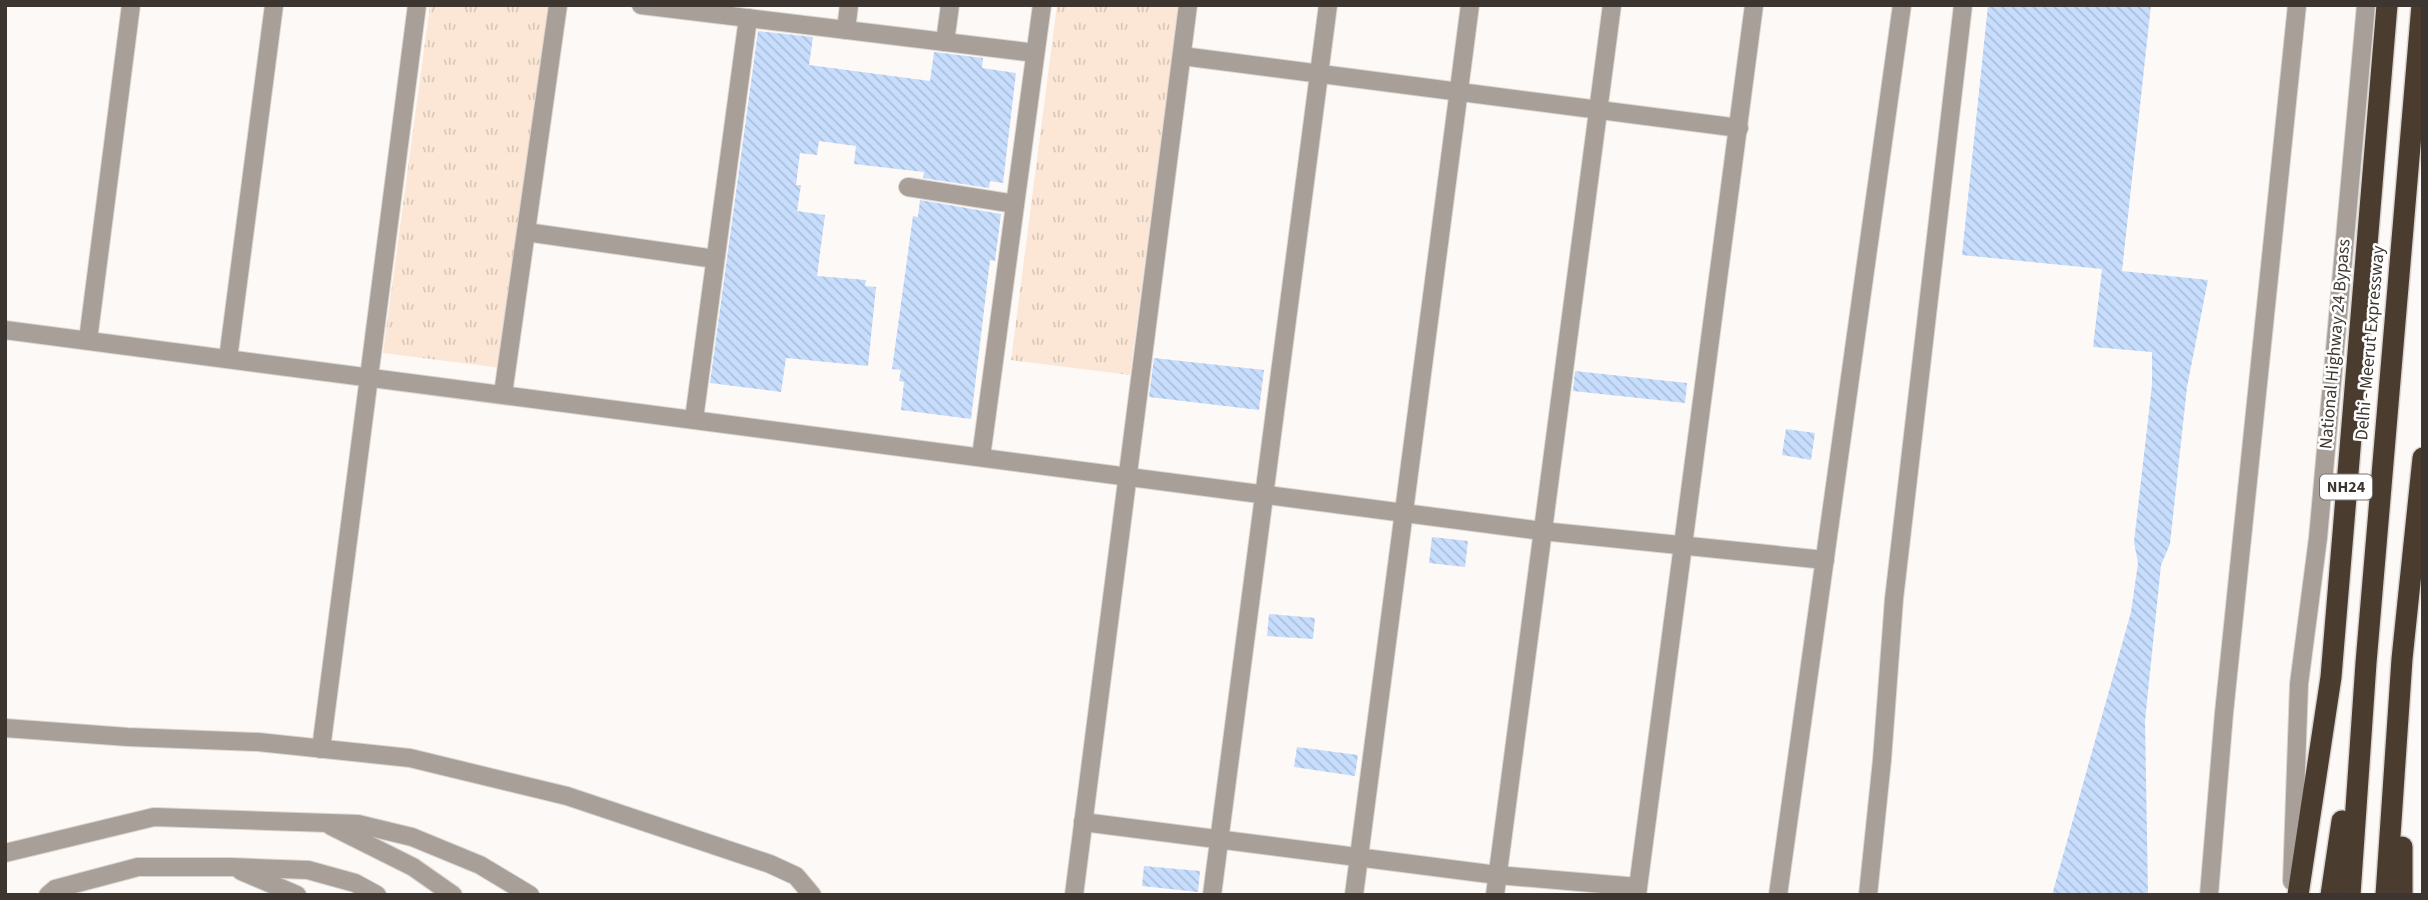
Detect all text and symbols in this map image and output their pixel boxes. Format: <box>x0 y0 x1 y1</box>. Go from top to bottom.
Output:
street label: National Highway 24 Bypass <box>2313 238 2357 450</box>
street label: Delhi - Meerut Expressway <box>2349 244 2391 441</box>
road number: NH24 <box>2320 474 2372 500</box>

